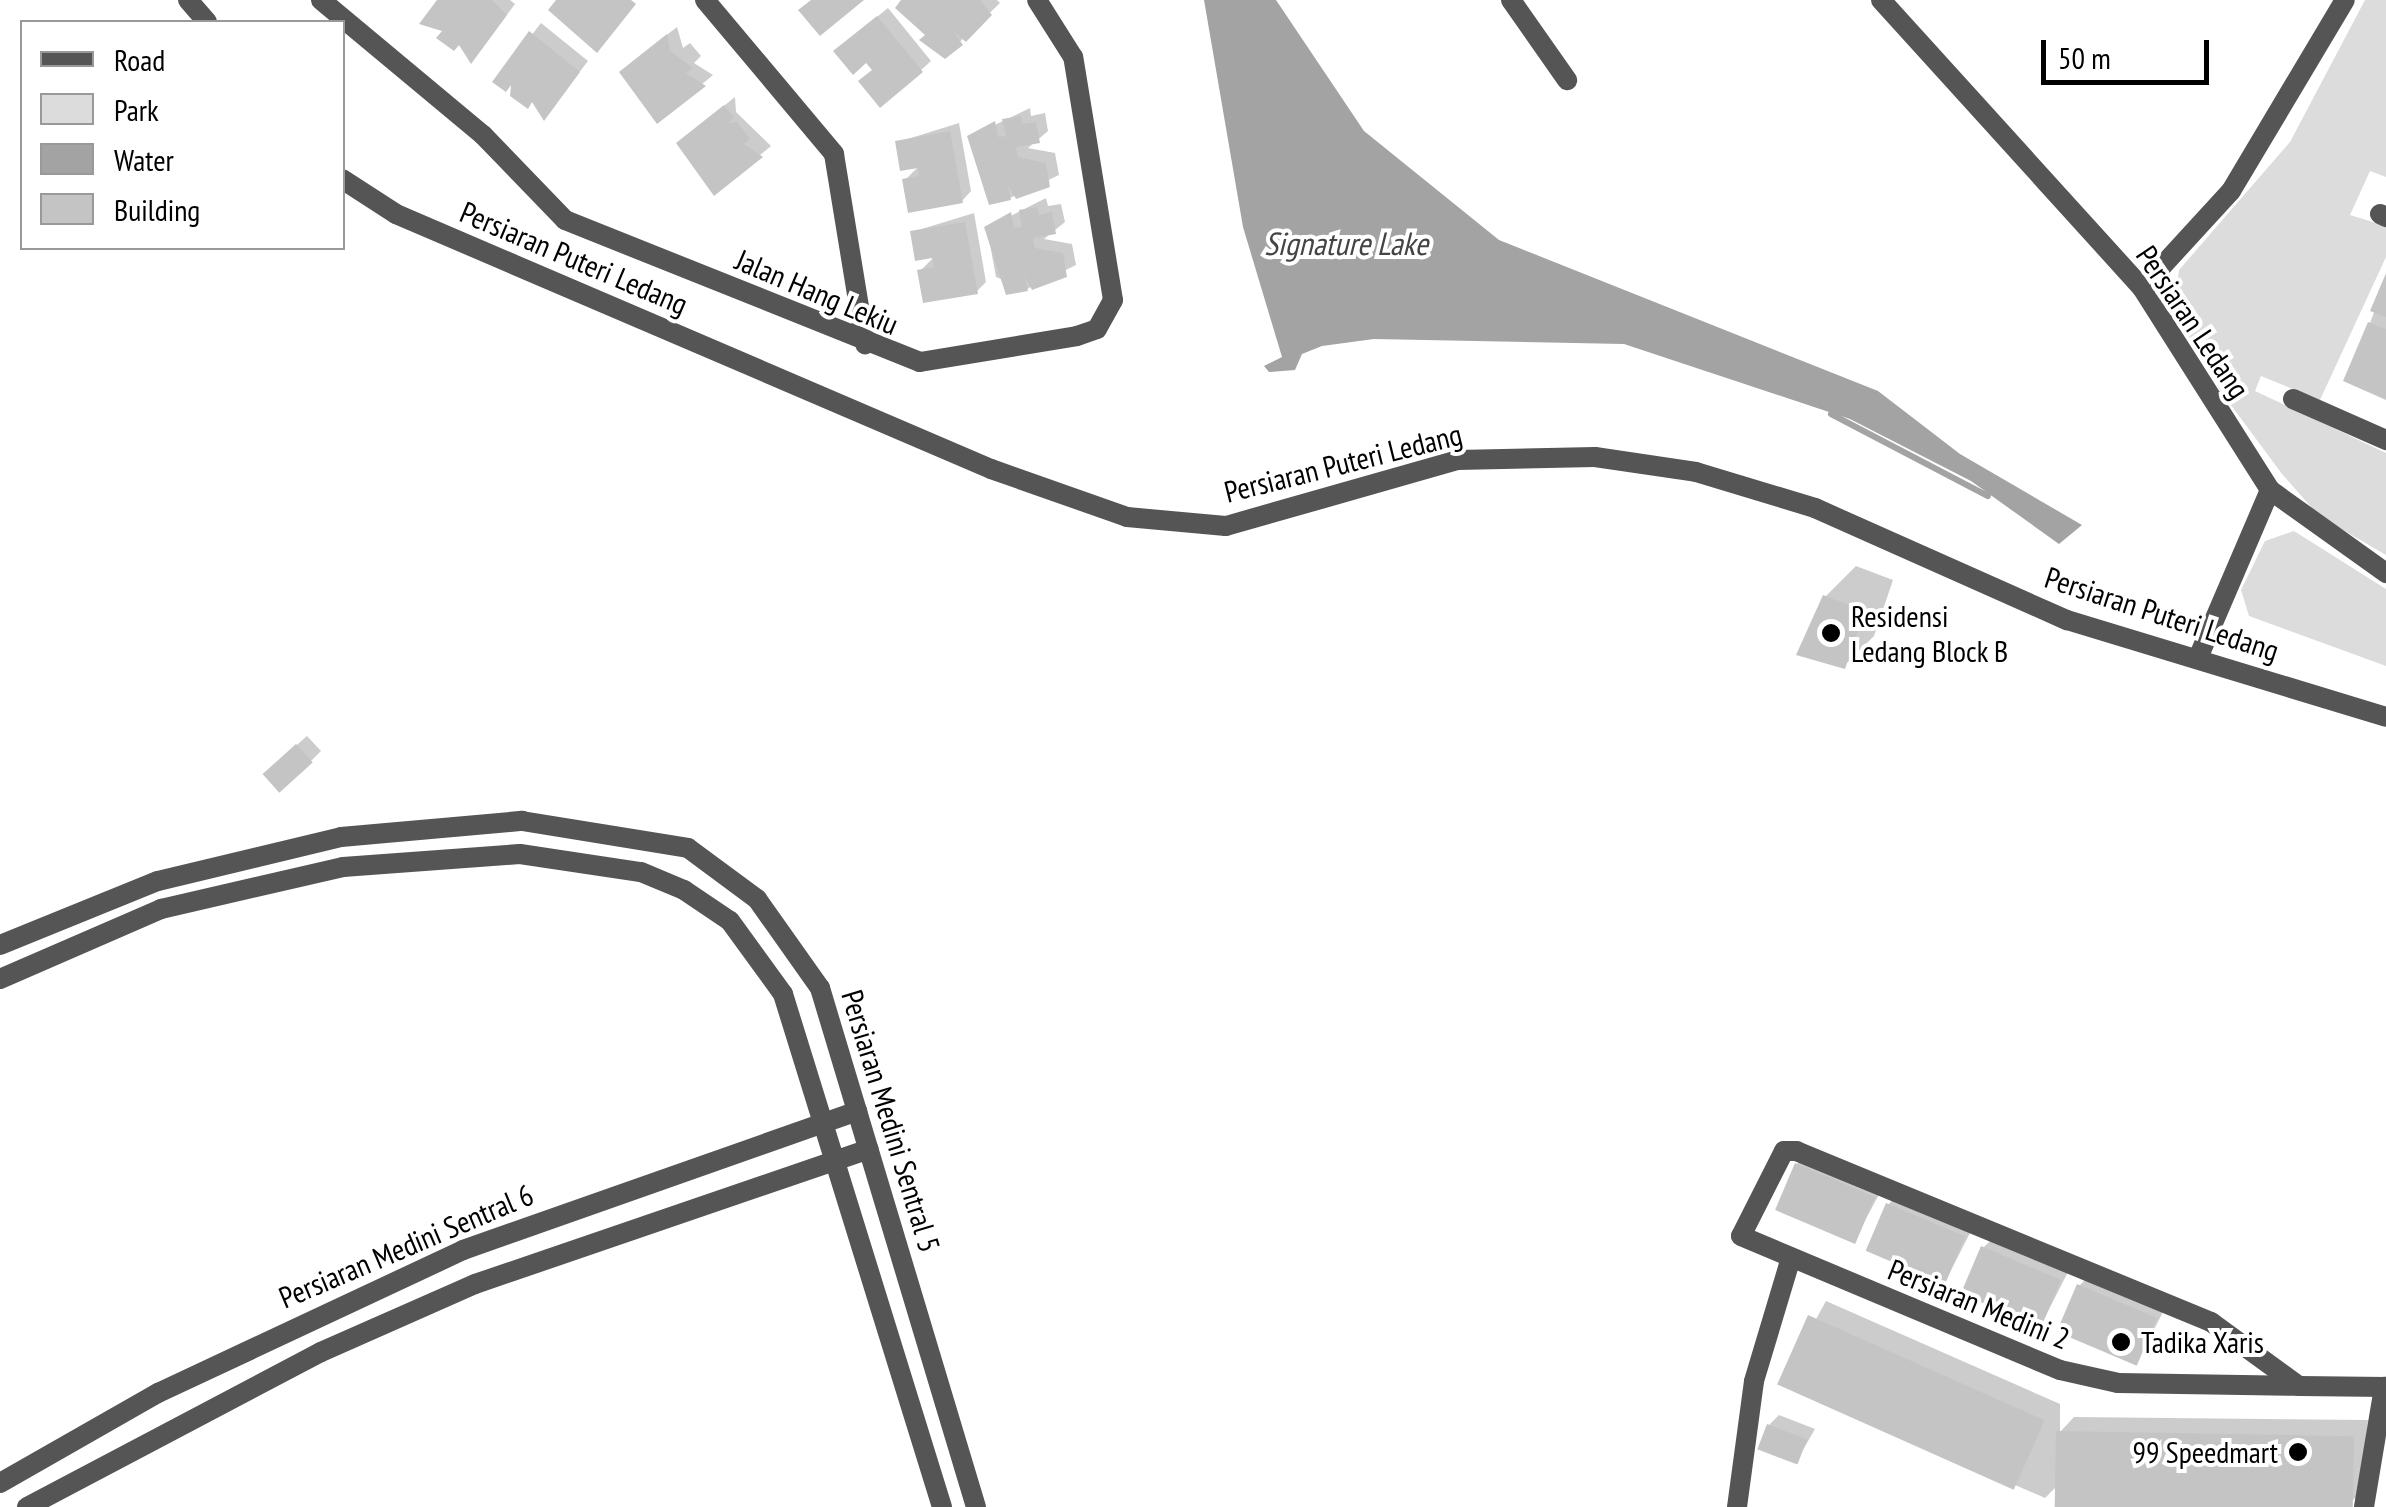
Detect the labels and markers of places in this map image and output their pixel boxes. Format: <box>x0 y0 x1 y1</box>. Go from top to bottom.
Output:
place label: Residensi Ledang Block B <box>1851 598 2009 668</box>
marker: Residensi Ledang Block B <box>1820 622 1842 644</box>
place label: Tadika Xaris <box>2141 1324 2265 1360</box>
marker: Tadika Xaris <box>2110 1331 2132 1353</box>
place label: 99 Speedmart <box>2133 1434 2278 1470</box>
marker: 99 Speedmart <box>2287 1441 2309 1463</box>

